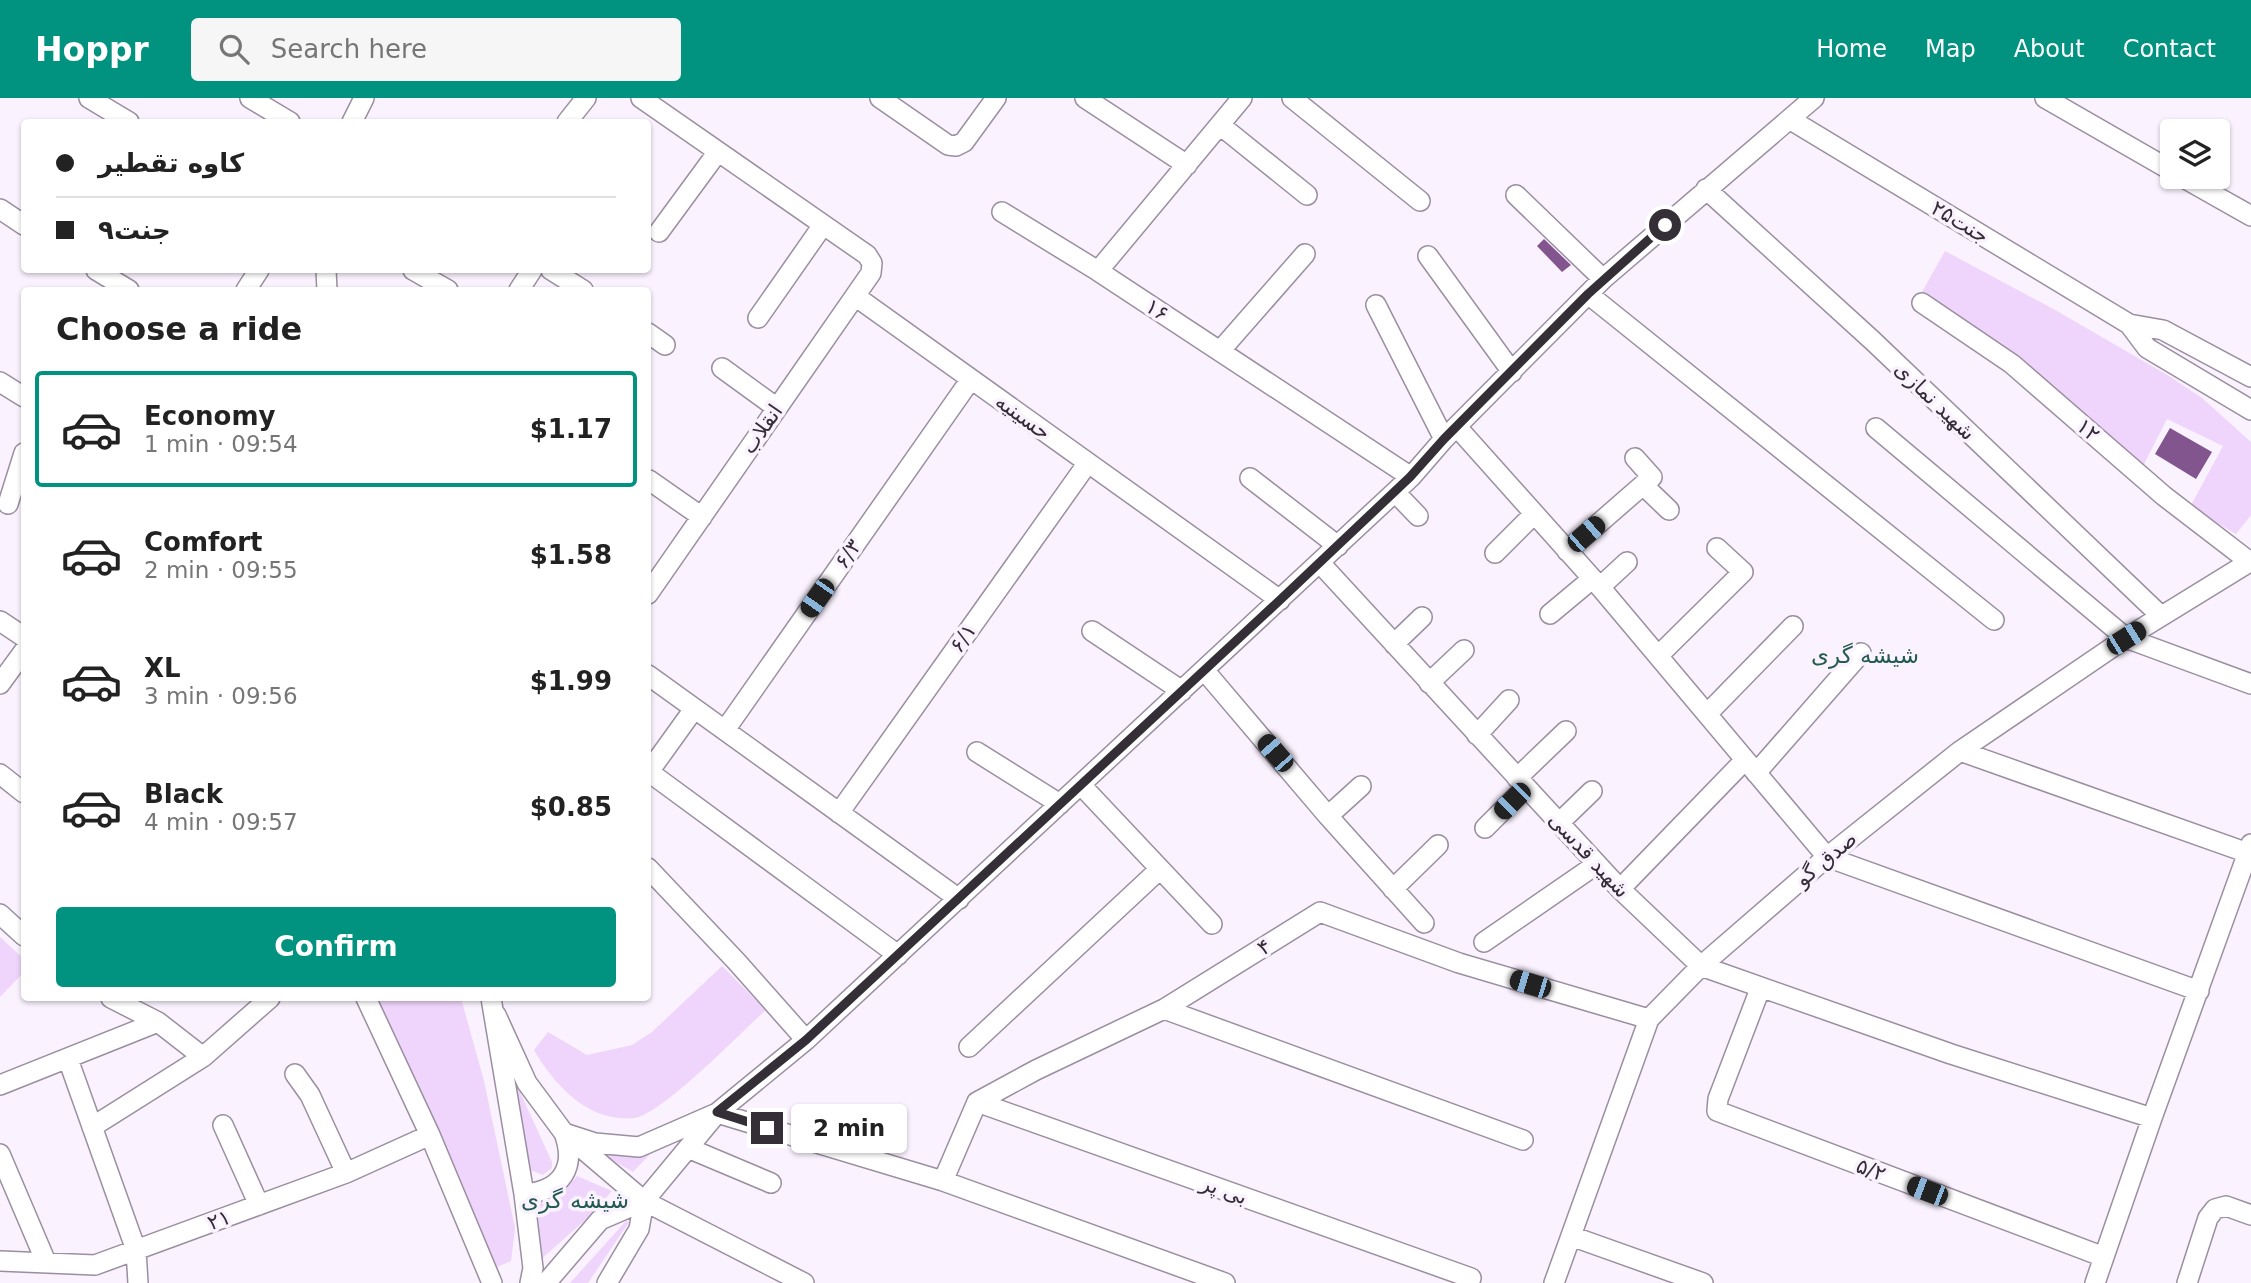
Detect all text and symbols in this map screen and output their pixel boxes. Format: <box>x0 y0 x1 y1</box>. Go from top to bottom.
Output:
search box <box>191 18 681 81</box>
text: Hoppr <box>35 30 149 69</box>
icon: search <box>215 30 253 68</box>
text: Search here <box>271 34 427 64</box>
text: Home <box>1816 35 1887 63</box>
text: Map <box>1925 35 1976 63</box>
text: About <box>2014 35 2085 63</box>
text: Contact <box>2123 35 2216 63</box>
map controls <box>2160 119 2230 189</box>
button: layers <box>2160 119 2230 189</box>
text: کاوه تقطیر <box>98 148 244 178</box>
street label: جنت۲۵ <box>1927 196 1993 248</box>
route start <box>1649 209 1681 241</box>
text: جنت۹ <box>98 215 171 245</box>
street label: ۱۶ <box>1141 294 1173 326</box>
text: Choose a ride <box>56 310 302 348</box>
street label: شهید نمازی <box>1890 357 1980 445</box>
street label: حسینیه <box>991 389 1055 445</box>
icon: car <box>60 398 123 461</box>
street label: انقلاب <box>737 400 787 458</box>
text: Economy <box>144 401 275 431</box>
text: $1.17 <box>530 414 612 444</box>
street label: ۱۲ <box>2072 414 2104 446</box>
text: 1 min · 09:54 <box>144 431 298 457</box>
car <box>1564 512 1609 556</box>
icon: car <box>60 524 123 587</box>
text: Comfort <box>144 527 262 557</box>
street label: ۶/۳ <box>830 535 866 573</box>
text: $1.58 <box>530 540 612 570</box>
text: 2 min · 09:55 <box>144 557 298 583</box>
car <box>797 575 838 621</box>
car <box>2103 618 2150 658</box>
street label: ۶/۱ <box>945 619 981 657</box>
district label: شیشه گری <box>1811 642 1919 669</box>
icon: car <box>60 650 123 713</box>
text: XL <box>144 653 181 683</box>
text: $1.99 <box>530 666 612 696</box>
text: 3 min · 09:56 <box>144 683 298 709</box>
car <box>1254 730 1297 776</box>
icon: car <box>60 776 123 839</box>
text: Black <box>144 779 223 809</box>
car <box>1490 779 1535 823</box>
text: $0.85 <box>530 792 612 822</box>
street label: شهید قدسی <box>1544 808 1634 902</box>
text: 4 min · 09:57 <box>144 809 298 835</box>
street label: صدق گو <box>1790 826 1862 892</box>
button: Confirm <box>56 907 616 987</box>
street label: ۴ <box>1253 934 1275 960</box>
car <box>1507 968 1554 1000</box>
callout: 2 min <box>792 1104 907 1152</box>
route end <box>751 1112 783 1144</box>
text: 2 min <box>813 1115 885 1141</box>
street label: ۵/۲ <box>1853 1154 1889 1186</box>
street label: بی پر <box>1197 1170 1250 1209</box>
car <box>1904 1174 1951 1208</box>
district label: شیشه گری <box>521 1187 629 1214</box>
street label: ۲۱ <box>204 1205 234 1235</box>

